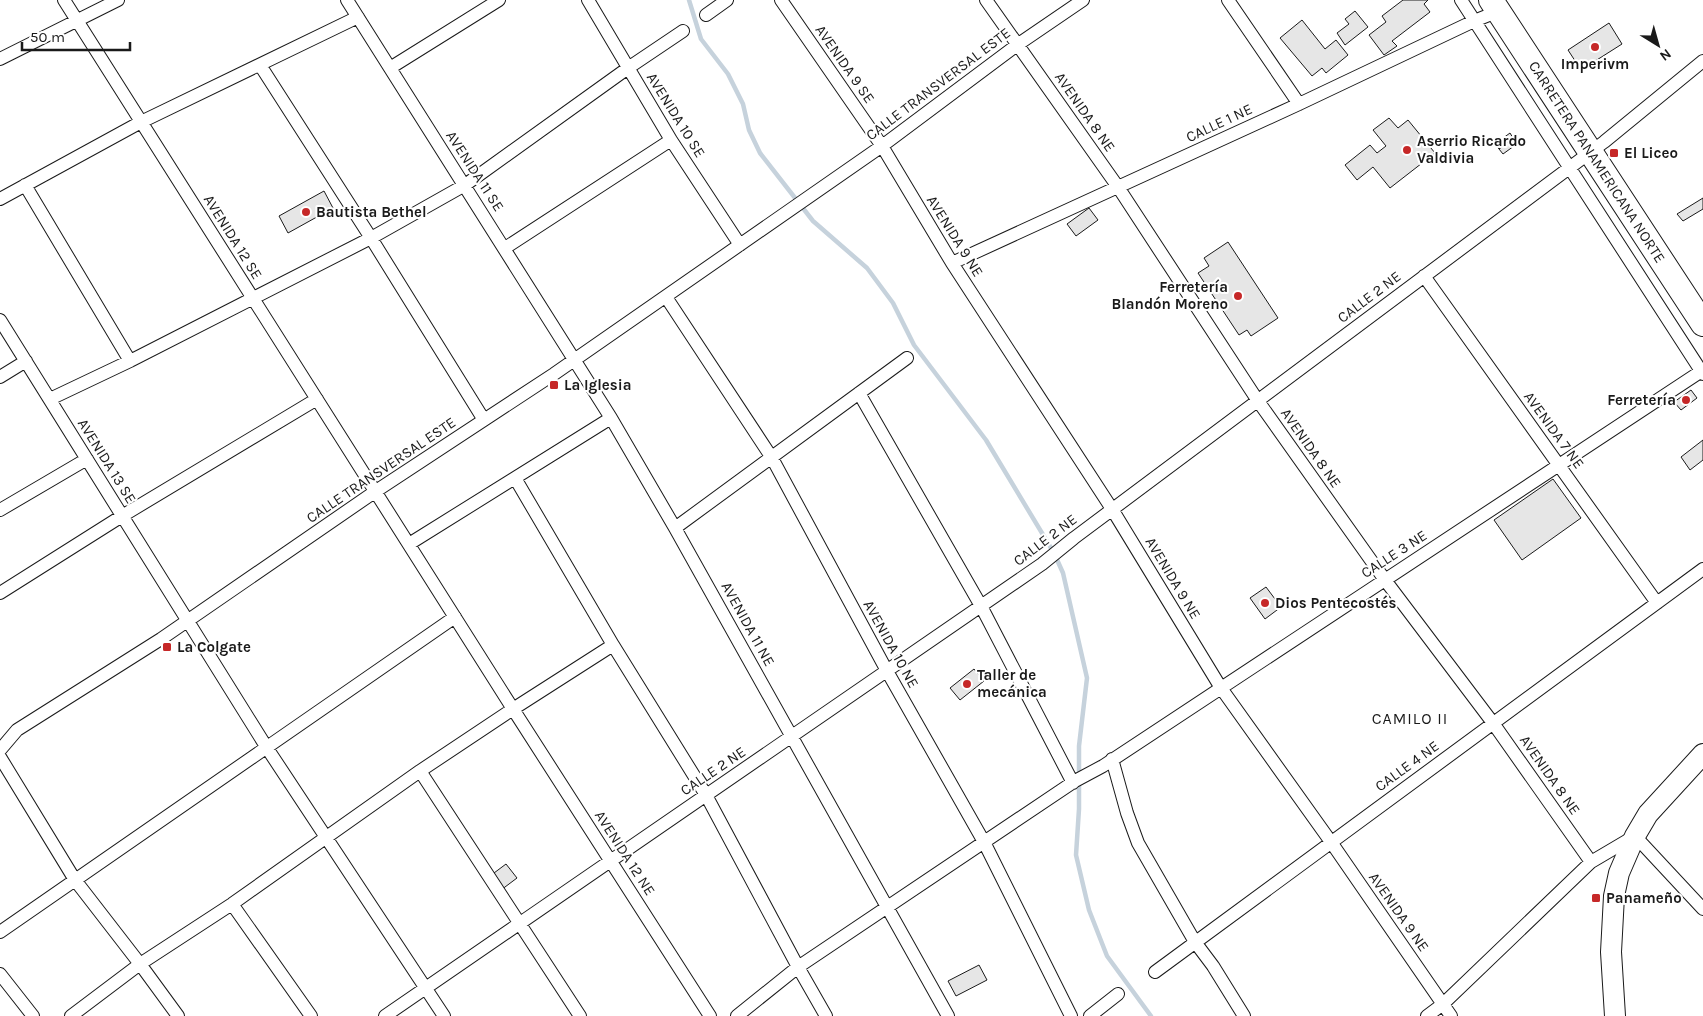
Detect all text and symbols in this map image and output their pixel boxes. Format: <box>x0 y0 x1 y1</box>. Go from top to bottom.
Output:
scale bar <box>22 20 130 52</box>
north arrow <box>1633 20 1683 70</box>
street label: AVENIDA 9 SE <box>811 21 879 107</box>
street label: CALLE TRANSVERSAL ESTE <box>862 24 1014 144</box>
text: 50 m <box>30 28 65 46</box>
marker: Imperivm <box>1589 41 1601 53</box>
text: N <box>1656 45 1675 65</box>
place label: Imperivm <box>1561 55 1629 73</box>
street label: CARRETERA PANAMERICANA NORTE <box>1525 58 1669 266</box>
street label: AVENIDA 10 SE <box>643 69 709 161</box>
street label: AVENIDA 8 NE <box>1051 69 1119 155</box>
street label: CALLE 1 NE <box>1183 100 1255 146</box>
street label: AVENIDA 11 SE <box>442 127 508 215</box>
place label: Aserrio Ricardo Valdivia <box>1417 132 1526 167</box>
marker: Aserrio Ricardo Valdivia <box>1401 144 1413 156</box>
place label: El Liceo <box>1624 144 1678 162</box>
marker: El Liceo <box>1608 147 1620 159</box>
street label: AVENIDA 12 SE <box>200 191 266 283</box>
street label: AVENIDA 9 NE <box>923 192 987 280</box>
place label: Bautista Bethel <box>316 203 427 221</box>
marker: Bautista Bethel <box>300 206 312 218</box>
street label: CALLE 2 NE <box>1334 267 1404 327</box>
place label: Ferretería Blandón Moreno <box>1111 278 1228 313</box>
marker: Ferretería Blandón Moreno <box>1232 290 1244 302</box>
place label: La Iglesia <box>564 376 631 394</box>
marker: La Iglesia <box>548 379 560 391</box>
street label: AVENIDA 7 NE <box>1520 388 1588 472</box>
place label: Ferretería <box>1607 391 1676 409</box>
marker: Ferretería <box>1680 394 1692 406</box>
street label: AVENIDA 8 NE <box>1277 405 1345 491</box>
street label: CALLE TRANSVERSAL ESTE <box>303 413 459 527</box>
street label: AVENIDA 13 SE <box>74 415 140 507</box>
street label: CALLE 2 NE <box>1010 510 1080 570</box>
street label: CALLE 3 NE <box>1358 526 1430 582</box>
street label: AVENIDA 9 NE <box>1141 534 1205 622</box>
street label: AVENIDA 11 NE <box>717 579 779 669</box>
place label: Dios Pentecostés <box>1275 594 1396 612</box>
street label: AVENIDA 10 NE <box>859 597 923 691</box>
marker: Dios Pentecostés <box>1259 597 1271 609</box>
place label: La Colgate <box>177 638 251 656</box>
marker: La Colgate <box>161 641 173 653</box>
place label: Taller de mecánica <box>977 666 1047 701</box>
marker: Taller de mecánica <box>961 678 973 690</box>
district label: CAMILO II <box>1372 709 1448 728</box>
street label: AVENIDA 8 NE <box>1516 732 1584 818</box>
street label: CALLE 4 NE <box>1372 737 1442 795</box>
street label: CALLE 2 NE <box>677 743 749 799</box>
street label: AVENIDA 12 NE <box>591 807 659 899</box>
street label: AVENIDA 9 NE <box>1365 869 1433 955</box>
place label: Panameño <box>1606 889 1682 907</box>
marker: Panameño <box>1590 892 1602 904</box>

